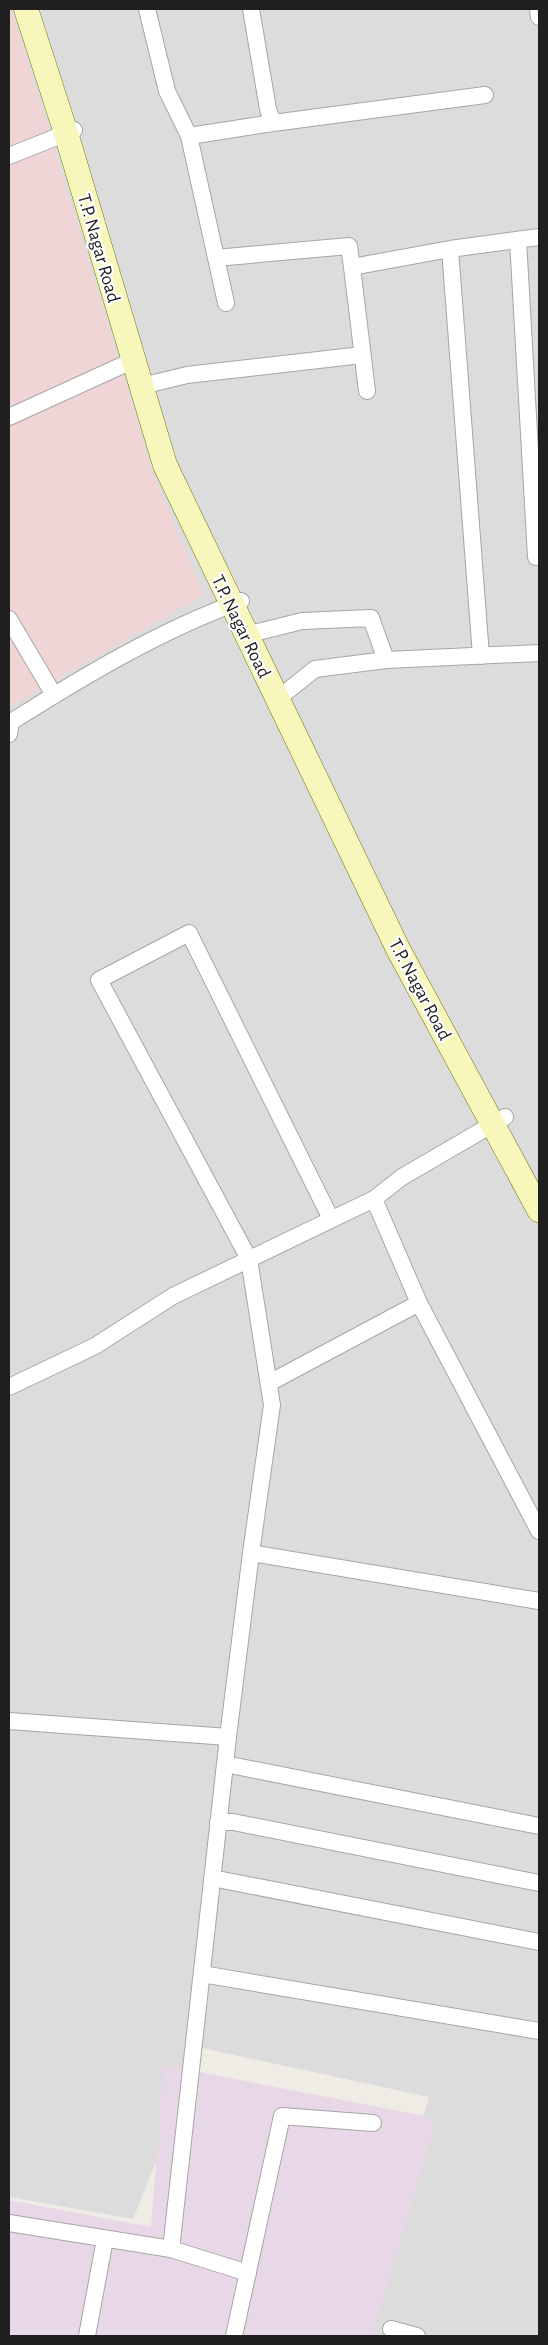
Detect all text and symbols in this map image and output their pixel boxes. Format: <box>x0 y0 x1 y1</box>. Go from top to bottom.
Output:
street label: T.P. Nagar Road <box>74 192 123 305</box>
street label: T.P. Nagar Road <box>208 572 274 681</box>
street label: T.P. Nagar Road <box>385 936 454 1044</box>

